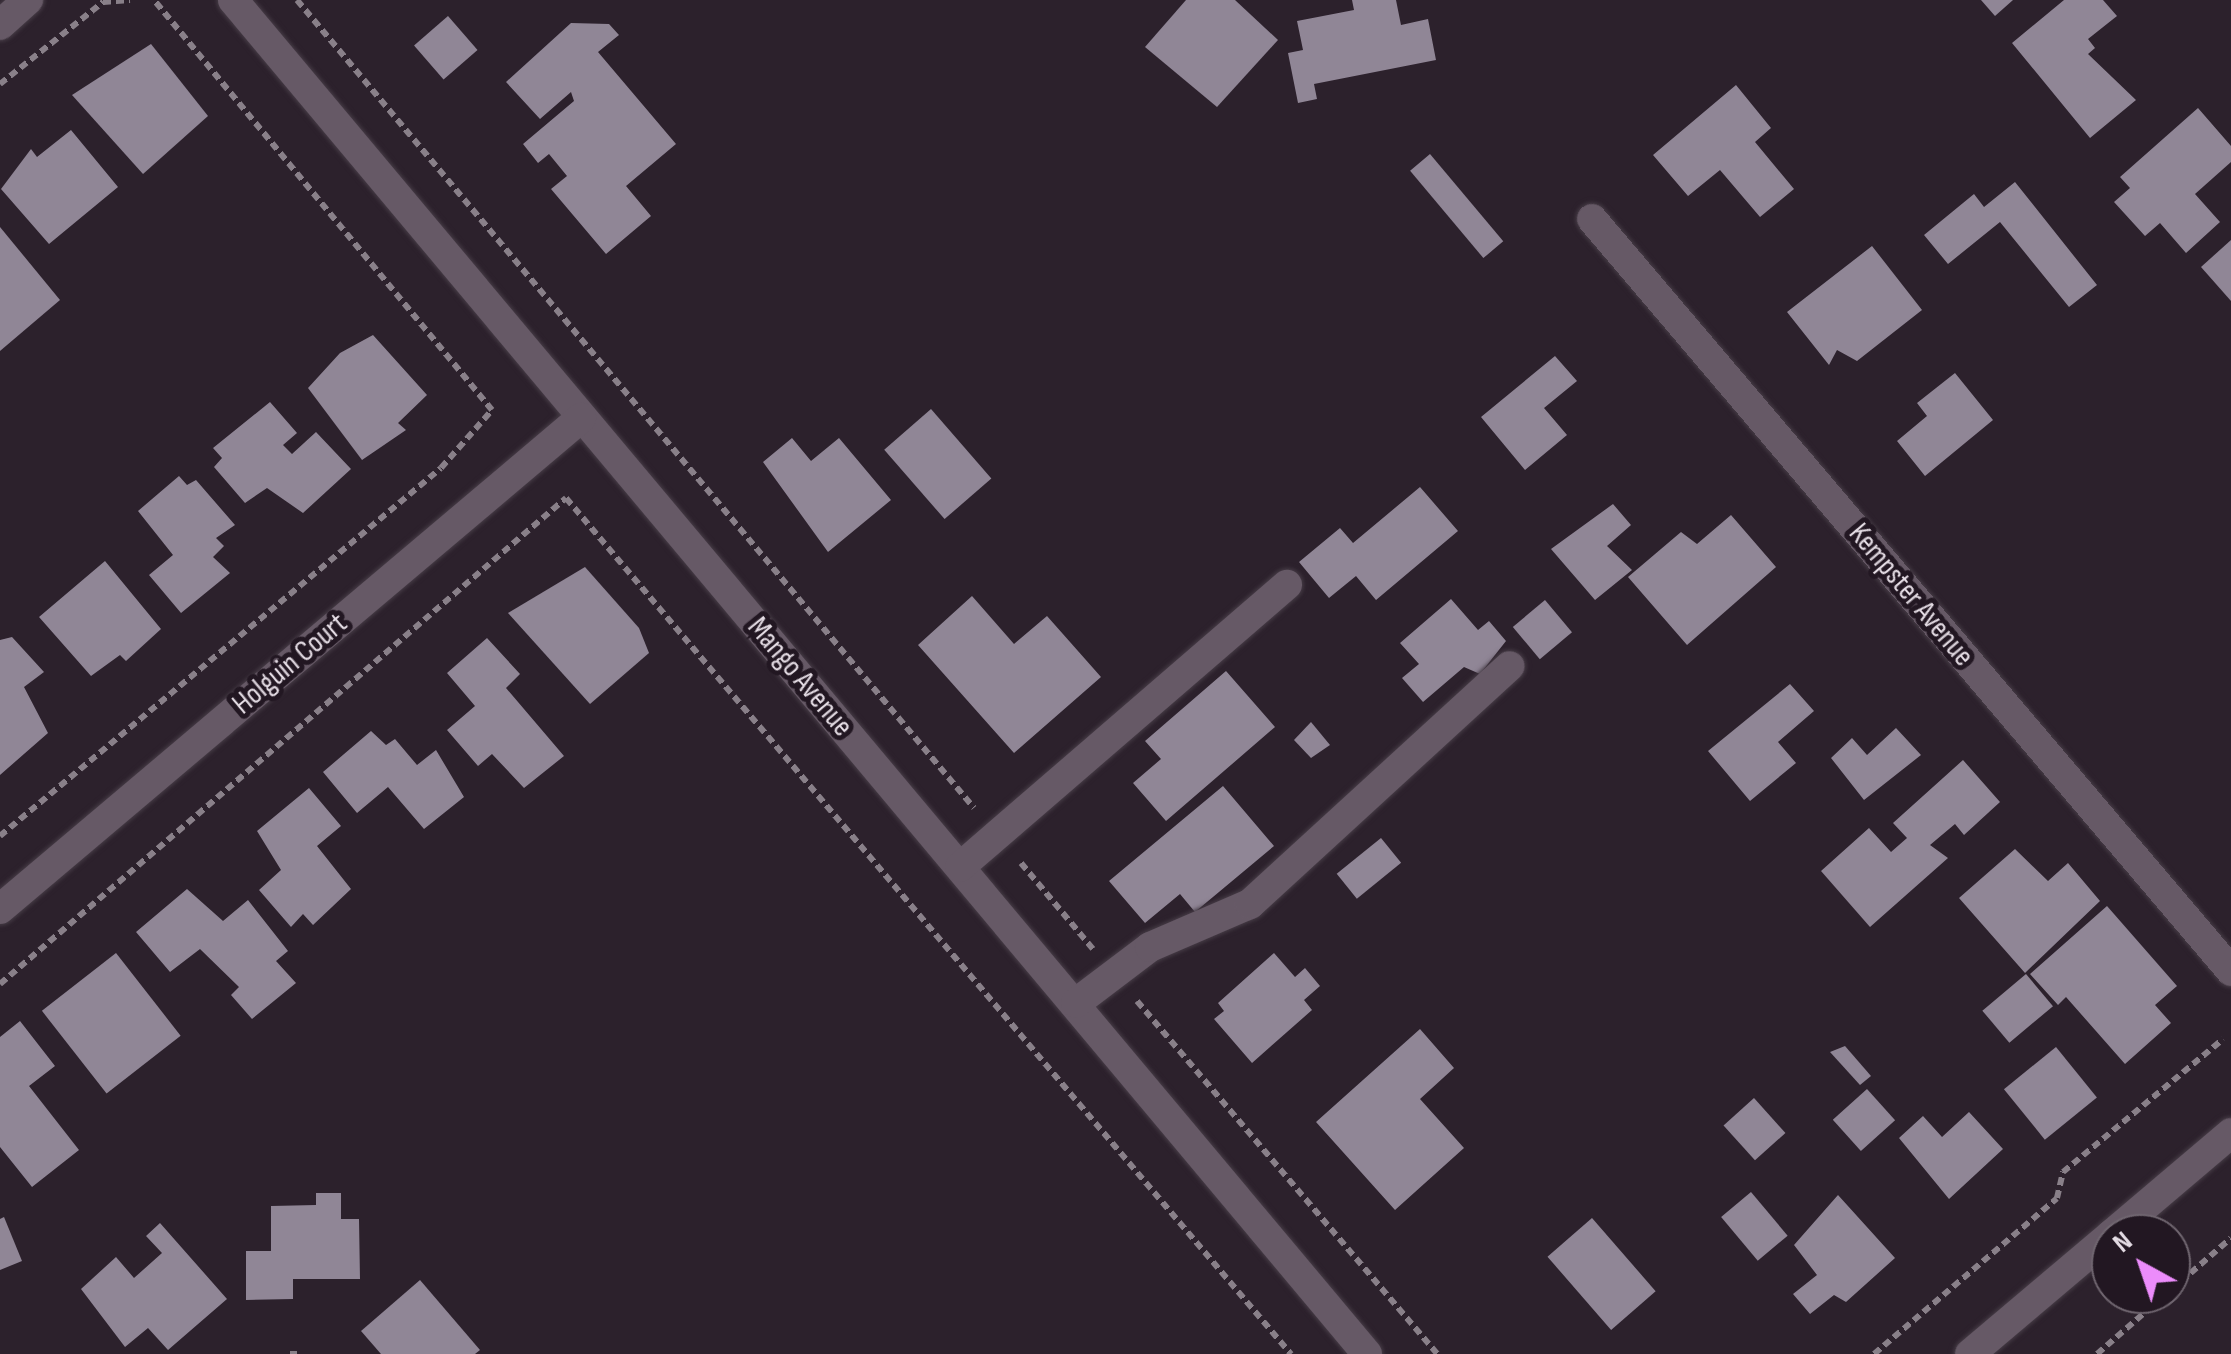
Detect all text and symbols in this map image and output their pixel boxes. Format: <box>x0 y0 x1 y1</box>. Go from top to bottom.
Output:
street label: Kempster Avenue <box>1841 516 1981 674</box>
street label: Holguin Court <box>225 606 355 722</box>
street label: Mango Avenue <box>740 610 860 744</box>
north arrow <box>2091 1214 2191 1314</box>
text: N <box>2106 1225 2139 1260</box>

